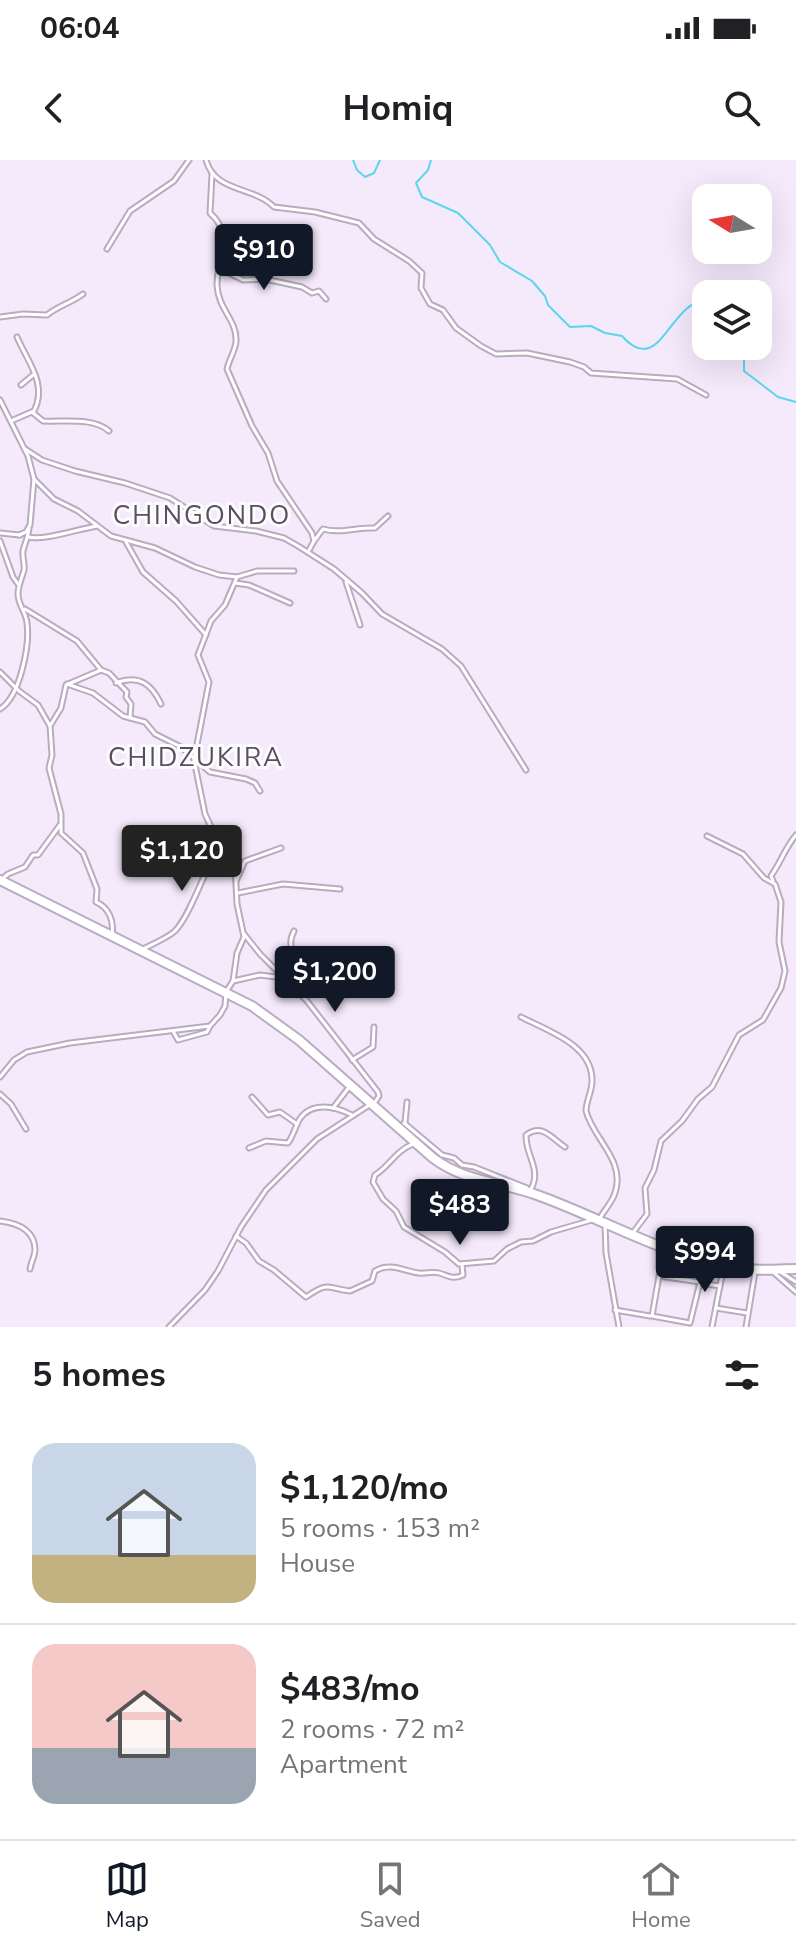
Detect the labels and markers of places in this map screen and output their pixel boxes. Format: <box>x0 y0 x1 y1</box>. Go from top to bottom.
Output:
pin: $910 <box>217 224 311 292</box>
pin: $1,120 <box>117 825 247 893</box>
pin: $1,200 <box>270 946 400 1014</box>
pin: $483 <box>413 1179 507 1247</box>
pin: $994 <box>658 1226 752 1294</box>

